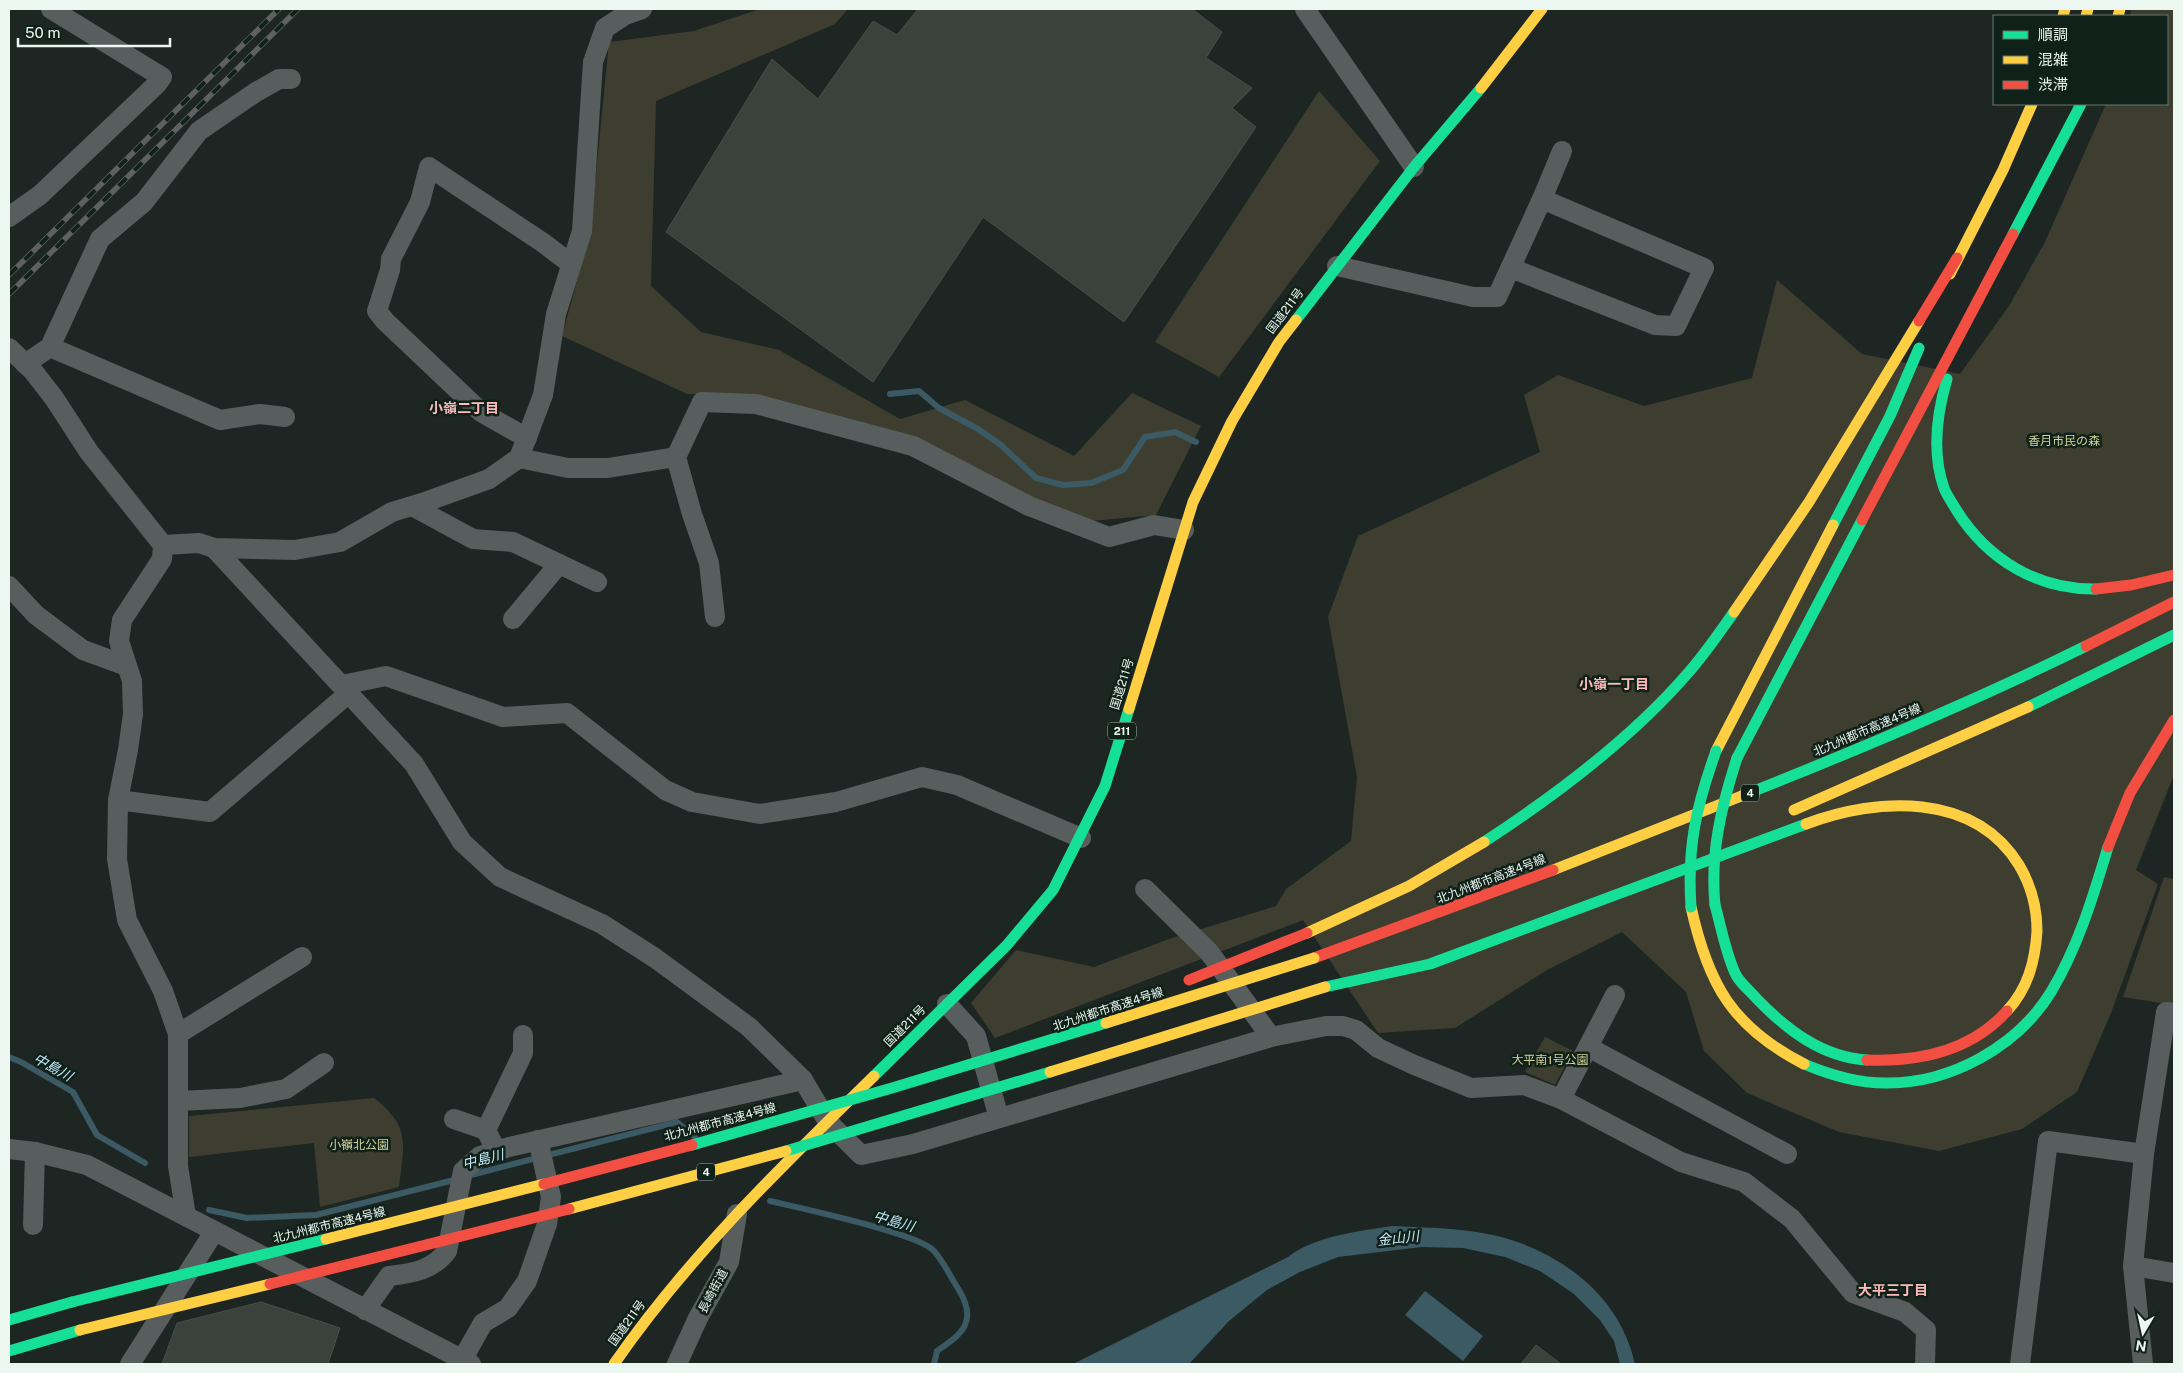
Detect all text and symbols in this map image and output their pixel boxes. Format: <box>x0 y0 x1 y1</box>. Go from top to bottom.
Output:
scale bar <box>18 15 170 47</box>
legend <box>1993 15 2168 105</box>
text: 50 m <box>25 24 60 41</box>
text: 順調 <box>2038 26 2068 43</box>
text: 混雑 <box>2038 51 2068 68</box>
text: 渋滞 <box>2038 76 2068 93</box>
street label: 国道211号 <box>1263 286 1307 336</box>
district label: 小嶺二丁目 <box>429 400 499 416</box>
park label: 香月市民の森 <box>2028 434 2100 448</box>
street label: 国道211号 <box>1108 657 1136 711</box>
district label: 小嶺一丁目 <box>1579 676 1649 692</box>
street label: 北九州都市高速4号線 <box>1811 701 1923 759</box>
road number: 211 <box>1108 722 1136 739</box>
road number: 4 <box>1741 784 1759 801</box>
street label: 北九州都市高速4号線 <box>1435 852 1547 906</box>
street label: 北九州都市高速4号線 <box>1051 984 1165 1034</box>
street label: 国道211号 <box>881 1002 929 1050</box>
water label: 中島川 <box>31 1050 77 1085</box>
park label: 大平南1号公園 <box>1512 1053 1588 1067</box>
street label: 北九州都市高速4号線 <box>662 1100 778 1144</box>
park label: 小嶺北公園 <box>329 1138 389 1152</box>
water label: 中島川 <box>461 1146 507 1172</box>
road number: 4 <box>697 1164 715 1180</box>
street label: 北九州都市高速4号線 <box>271 1204 387 1246</box>
water label: 中島川 <box>872 1208 918 1235</box>
water label: 金山川 <box>1376 1228 1422 1248</box>
street label: 長崎街道 <box>696 1267 730 1315</box>
district label: 大平三丁目 <box>1858 1282 1928 1298</box>
street label: 国道211号 <box>606 1297 648 1349</box>
north arrow <box>2118 1308 2168 1358</box>
text: N <box>2134 1337 2148 1355</box>

